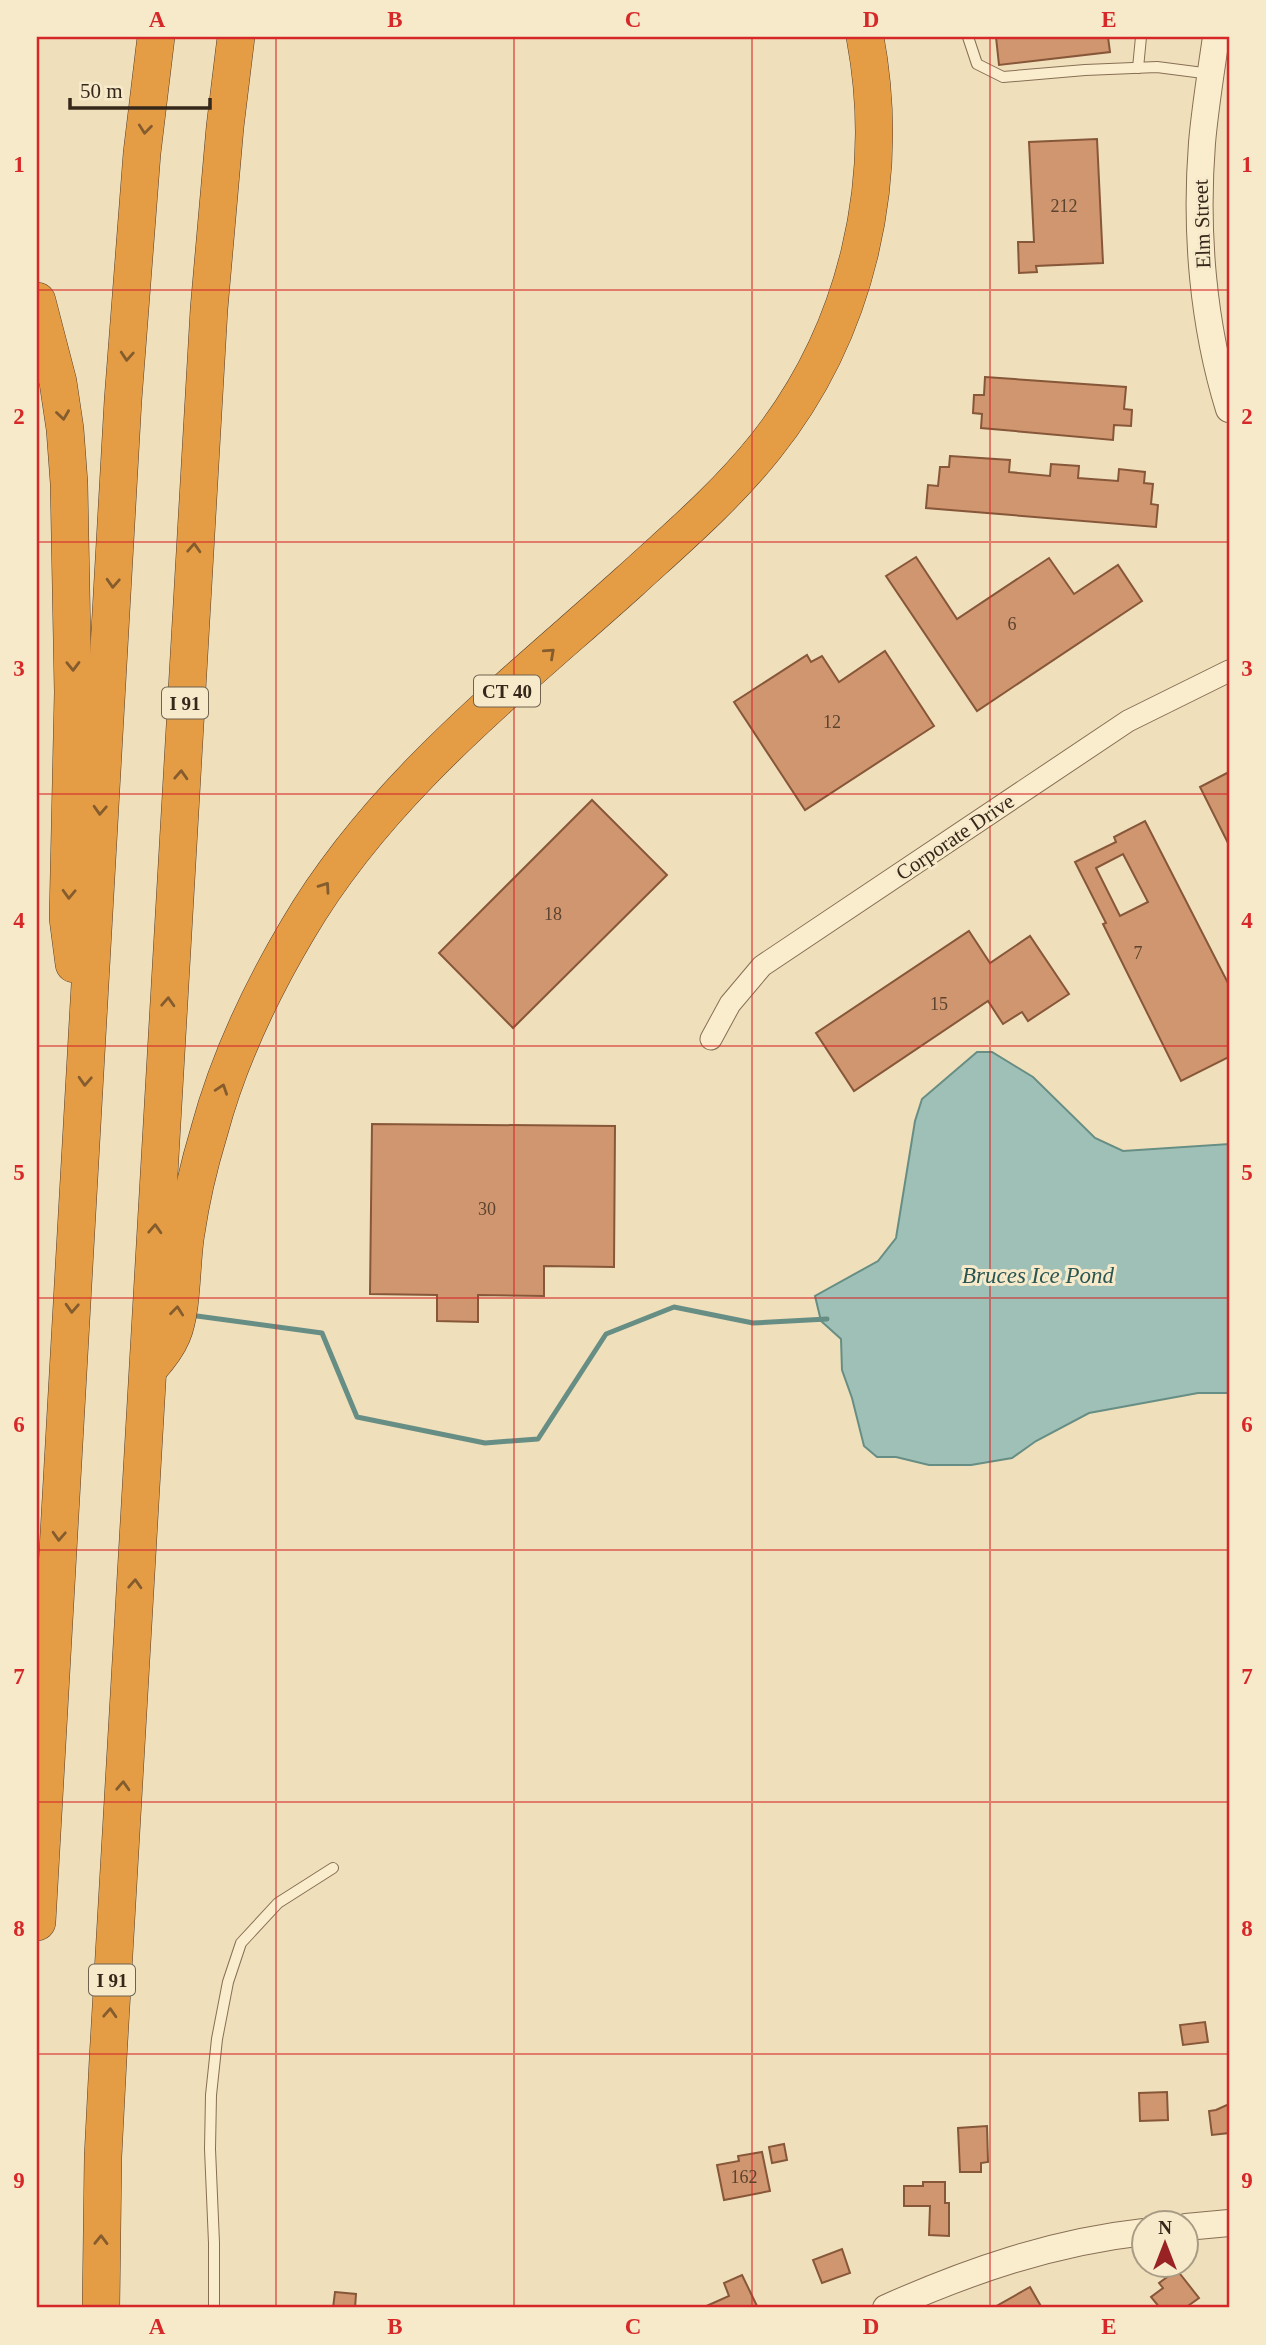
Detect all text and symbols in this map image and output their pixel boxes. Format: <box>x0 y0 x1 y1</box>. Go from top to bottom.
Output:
text: A <box>149 7 166 32</box>
text: B <box>387 7 403 32</box>
text: C <box>625 7 641 32</box>
text: D <box>863 7 879 32</box>
text: E <box>1101 7 1117 32</box>
scale bar <box>70 66 210 110</box>
text: 50 m <box>80 79 123 103</box>
one-way arrow <box>138 124 153 135</box>
text: 1 <box>13 152 25 177</box>
text: 1 <box>1241 152 1253 177</box>
street label: Elm Street <box>1188 179 1216 269</box>
house number: 212 <box>1051 196 1078 216</box>
one-way arrow <box>120 350 135 361</box>
text: 2 <box>13 404 25 429</box>
text: 2 <box>1241 404 1253 429</box>
one-way arrow <box>55 409 70 421</box>
one-way arrow <box>186 542 201 553</box>
one-way arrow <box>106 577 121 588</box>
house number: 6 <box>1008 614 1017 634</box>
one-way arrow <box>542 648 555 661</box>
text: 3 <box>13 656 25 681</box>
text: 3 <box>1241 656 1253 681</box>
one-way arrow <box>65 662 81 672</box>
road number: CT 40 <box>474 676 540 706</box>
road number: I 91 <box>162 688 208 718</box>
house number: 12 <box>823 712 841 732</box>
one-way arrow <box>173 769 188 780</box>
street label: Corporate Drive <box>891 789 1019 885</box>
one-way arrow <box>93 805 108 816</box>
one-way arrow <box>317 882 329 895</box>
one-way arrow <box>62 889 77 900</box>
house number: 18 <box>544 904 562 924</box>
text: 4 <box>13 908 25 933</box>
text: 4 <box>1241 908 1253 933</box>
house number: 7 <box>1134 943 1143 963</box>
house number: 15 <box>930 994 948 1014</box>
one-way arrow <box>160 996 175 1007</box>
one-way arrow <box>77 1076 92 1087</box>
one-way arrow <box>214 1083 228 1095</box>
text: 5 <box>13 1160 25 1185</box>
text: 5 <box>1241 1160 1253 1185</box>
house number: 30 <box>478 1199 496 1219</box>
one-way arrow <box>147 1223 162 1234</box>
water label: Bruces Ice Pond <box>962 1263 1114 1288</box>
one-way arrow <box>64 1303 79 1314</box>
one-way arrow <box>170 1305 185 1317</box>
text: 6 <box>13 1412 25 1437</box>
text: 6 <box>1241 1412 1253 1437</box>
one-way arrow <box>51 1530 66 1541</box>
one-way arrow <box>127 1578 142 1589</box>
text: 7 <box>13 1664 25 1689</box>
text: 7 <box>1241 1664 1253 1689</box>
one-way arrow <box>116 1780 131 1791</box>
text: 8 <box>13 1916 25 1941</box>
text: 8 <box>1241 1916 1253 1941</box>
road number: I 91 <box>89 1964 135 1996</box>
one-way arrow <box>103 2007 118 2018</box>
house number: 162 <box>731 2167 758 2187</box>
text: 9 <box>13 2168 25 2193</box>
text: 9 <box>1241 2168 1253 2193</box>
north arrow <box>1130 2208 1200 2278</box>
text: N <box>1158 2217 1172 2238</box>
one-way arrow <box>93 2234 109 2245</box>
text: A <box>149 2314 166 2339</box>
text: B <box>387 2314 403 2339</box>
text: C <box>625 2314 641 2339</box>
text: D <box>863 2314 879 2339</box>
text: E <box>1101 2314 1117 2339</box>

